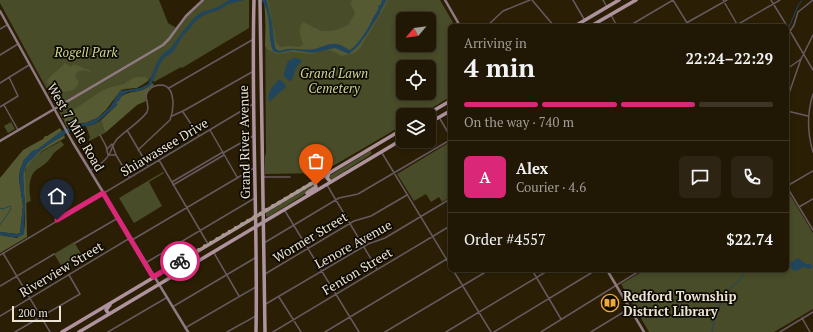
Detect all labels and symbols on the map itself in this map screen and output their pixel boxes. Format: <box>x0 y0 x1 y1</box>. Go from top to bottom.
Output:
north arrow <box>396 12 436 52</box>
park label: Rogell Park <box>54 43 118 61</box>
park label: Grand Lawn Cemetery <box>300 64 368 97</box>
street label: West 7 Mile Road <box>43 79 109 175</box>
street label: Grand River Avenue <box>234 85 254 199</box>
street label: Shiawassee Drive <box>117 114 211 180</box>
pin <box>299 144 333 185</box>
pin <box>40 179 74 220</box>
street label: Wormer Street <box>269 208 351 266</box>
street label: Lenore Avenue <box>311 215 395 273</box>
street label: Riverview Street <box>16 237 106 301</box>
courier <box>160 241 200 281</box>
street label: Fenton Street <box>319 243 396 299</box>
place label: Redford Township District Library <box>623 287 736 320</box>
library icon: Redford Township District Library <box>600 293 620 313</box>
scale bar <box>12 304 61 323</box>

